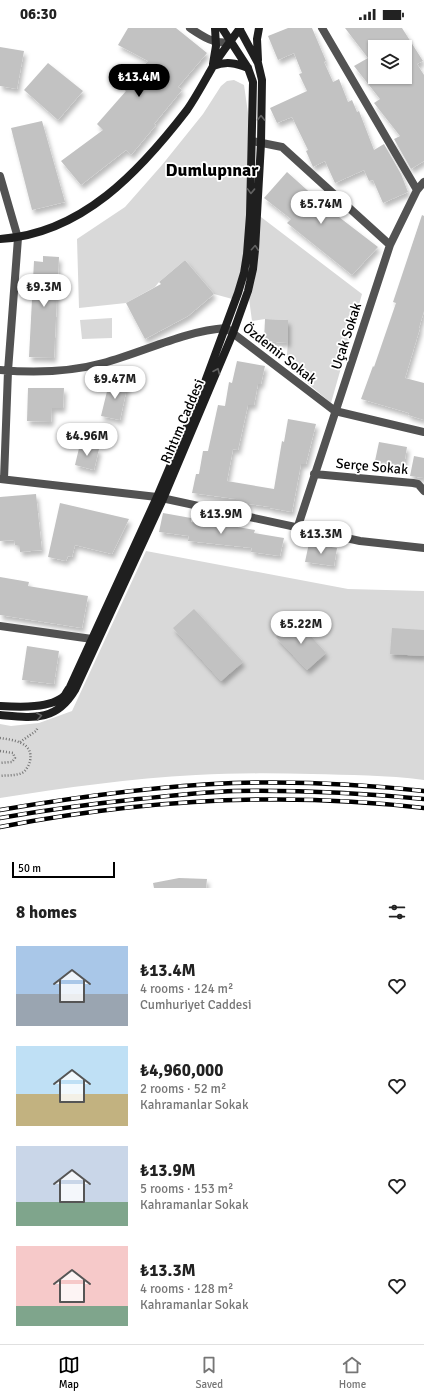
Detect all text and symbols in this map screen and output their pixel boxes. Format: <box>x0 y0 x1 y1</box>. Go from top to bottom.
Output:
text: 06:30 <box>20 5 57 23</box>
map controls <box>368 40 412 84</box>
button: layers <box>368 40 412 84</box>
pin: ₺13.4M <box>106 64 172 98</box>
text: ₺13.4M <box>118 69 160 85</box>
one-way arrow <box>257 115 265 121</box>
district label: Dumlupınar <box>166 159 259 181</box>
one-way arrow <box>246 188 255 194</box>
pin: ₺5.74M <box>288 191 354 225</box>
text: ₺5.74M <box>300 196 342 212</box>
one-way arrow <box>251 245 260 251</box>
pin: ₺9.3M <box>16 274 72 308</box>
text: ₺9.3M <box>26 279 62 295</box>
street label: Uçak Sokak <box>328 301 365 372</box>
street label: Özdemir Sokak <box>239 319 320 387</box>
pin: ₺9.47M <box>82 366 148 400</box>
one-way arrow <box>213 368 221 375</box>
text: ₺9.47M <box>94 371 136 387</box>
street label: Rıhtım Caddesi <box>157 376 208 466</box>
pin: ₺4.96M <box>54 423 120 457</box>
text: ₺4.96M <box>66 428 108 444</box>
street label: Serçe Sokak <box>335 455 409 478</box>
pin: ₺13.9M <box>188 501 254 535</box>
text: ₺13.9M <box>200 506 242 522</box>
pin: ₺13.3M <box>288 521 354 555</box>
text: ₺13.3M <box>300 526 342 542</box>
pin: ₺5.22M <box>268 611 334 645</box>
text: ₺5.22M <box>280 616 322 632</box>
one-way arrow <box>36 712 42 721</box>
scale bar <box>12 860 115 879</box>
text: 50 m <box>18 862 41 875</box>
icon: filters <box>386 901 408 923</box>
text: 8 homes <box>16 902 77 923</box>
text: ₺13.4M <box>140 960 196 981</box>
icon: home <box>48 962 96 1010</box>
icon: heart <box>386 975 408 997</box>
text: 4 rooms · 124 m² <box>140 981 233 997</box>
text: Cumhuriyet Caddesi <box>140 997 252 1013</box>
text: ₺4,960,000 <box>140 1060 223 1081</box>
icon: home <box>48 1062 96 1110</box>
icon: heart <box>386 1075 408 1097</box>
text: 2 rooms · 52 m² <box>140 1081 226 1097</box>
text: Kahramanlar Sokak <box>140 1097 248 1113</box>
text: ₺13.9M <box>140 1160 196 1181</box>
icon: home <box>48 1162 96 1210</box>
icon: heart <box>386 1175 408 1197</box>
text: 5 rooms · 153 m² <box>140 1181 233 1197</box>
text: Kahramanlar Sokak <box>140 1197 248 1213</box>
text: ₺13.3M <box>140 1260 196 1281</box>
icon: home <box>48 1262 96 1310</box>
icon: heart <box>386 1275 408 1297</box>
text: 4 rooms · 128 m² <box>140 1281 233 1297</box>
text: Kahramanlar Sokak <box>140 1297 248 1313</box>
tab: Map <box>58 1354 80 1391</box>
tab: Saved <box>195 1354 223 1391</box>
tab: Home <box>339 1354 366 1391</box>

